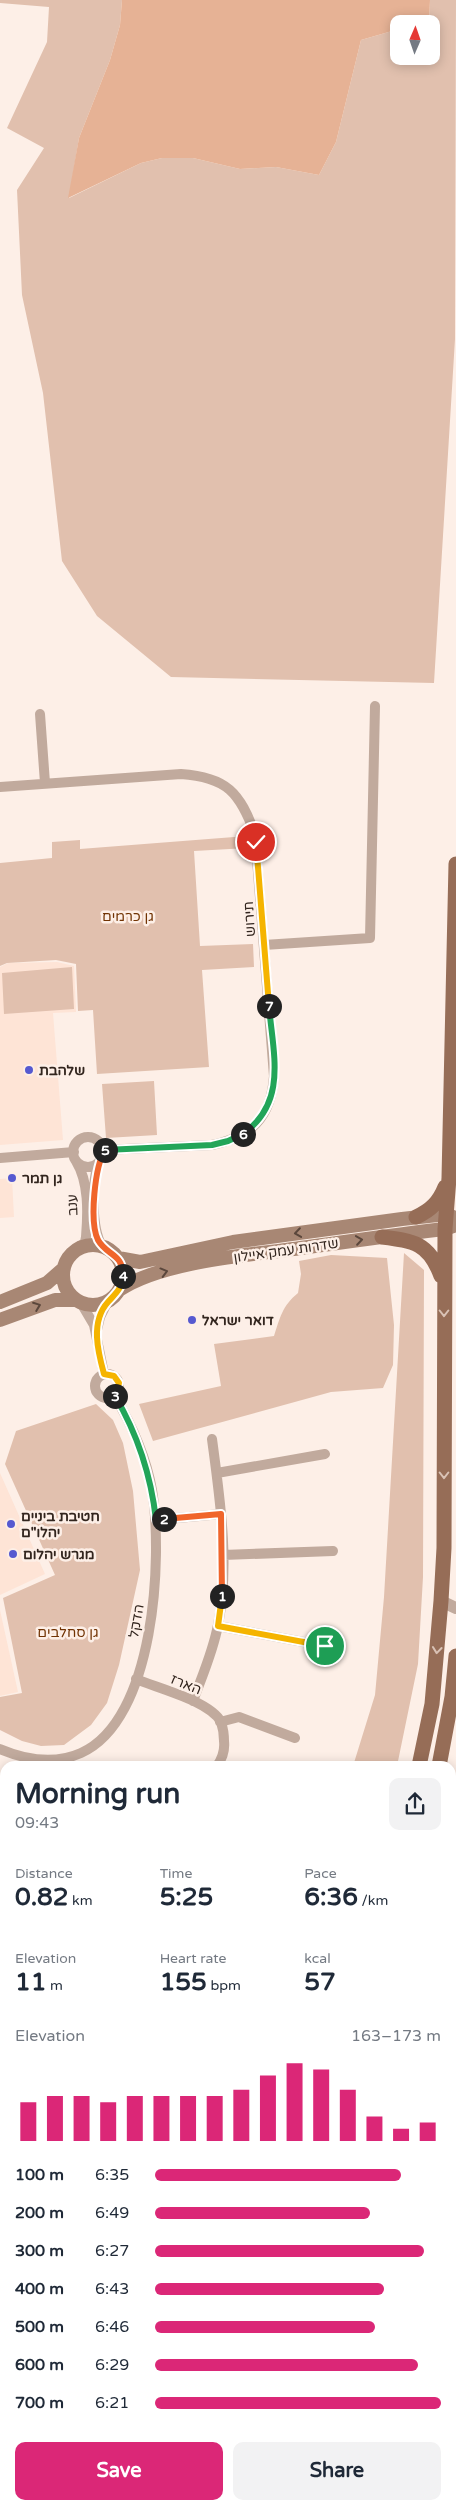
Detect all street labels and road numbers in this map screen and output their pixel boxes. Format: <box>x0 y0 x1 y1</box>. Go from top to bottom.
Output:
street label: תירוש <box>240 901 259 937</box>
street label: ענב <box>64 1194 81 1216</box>
street label: שדרות עמק איילון <box>233 1235 340 1266</box>
street label: הדקל <box>125 1603 148 1639</box>
street label: הארז <box>168 1671 204 1698</box>

